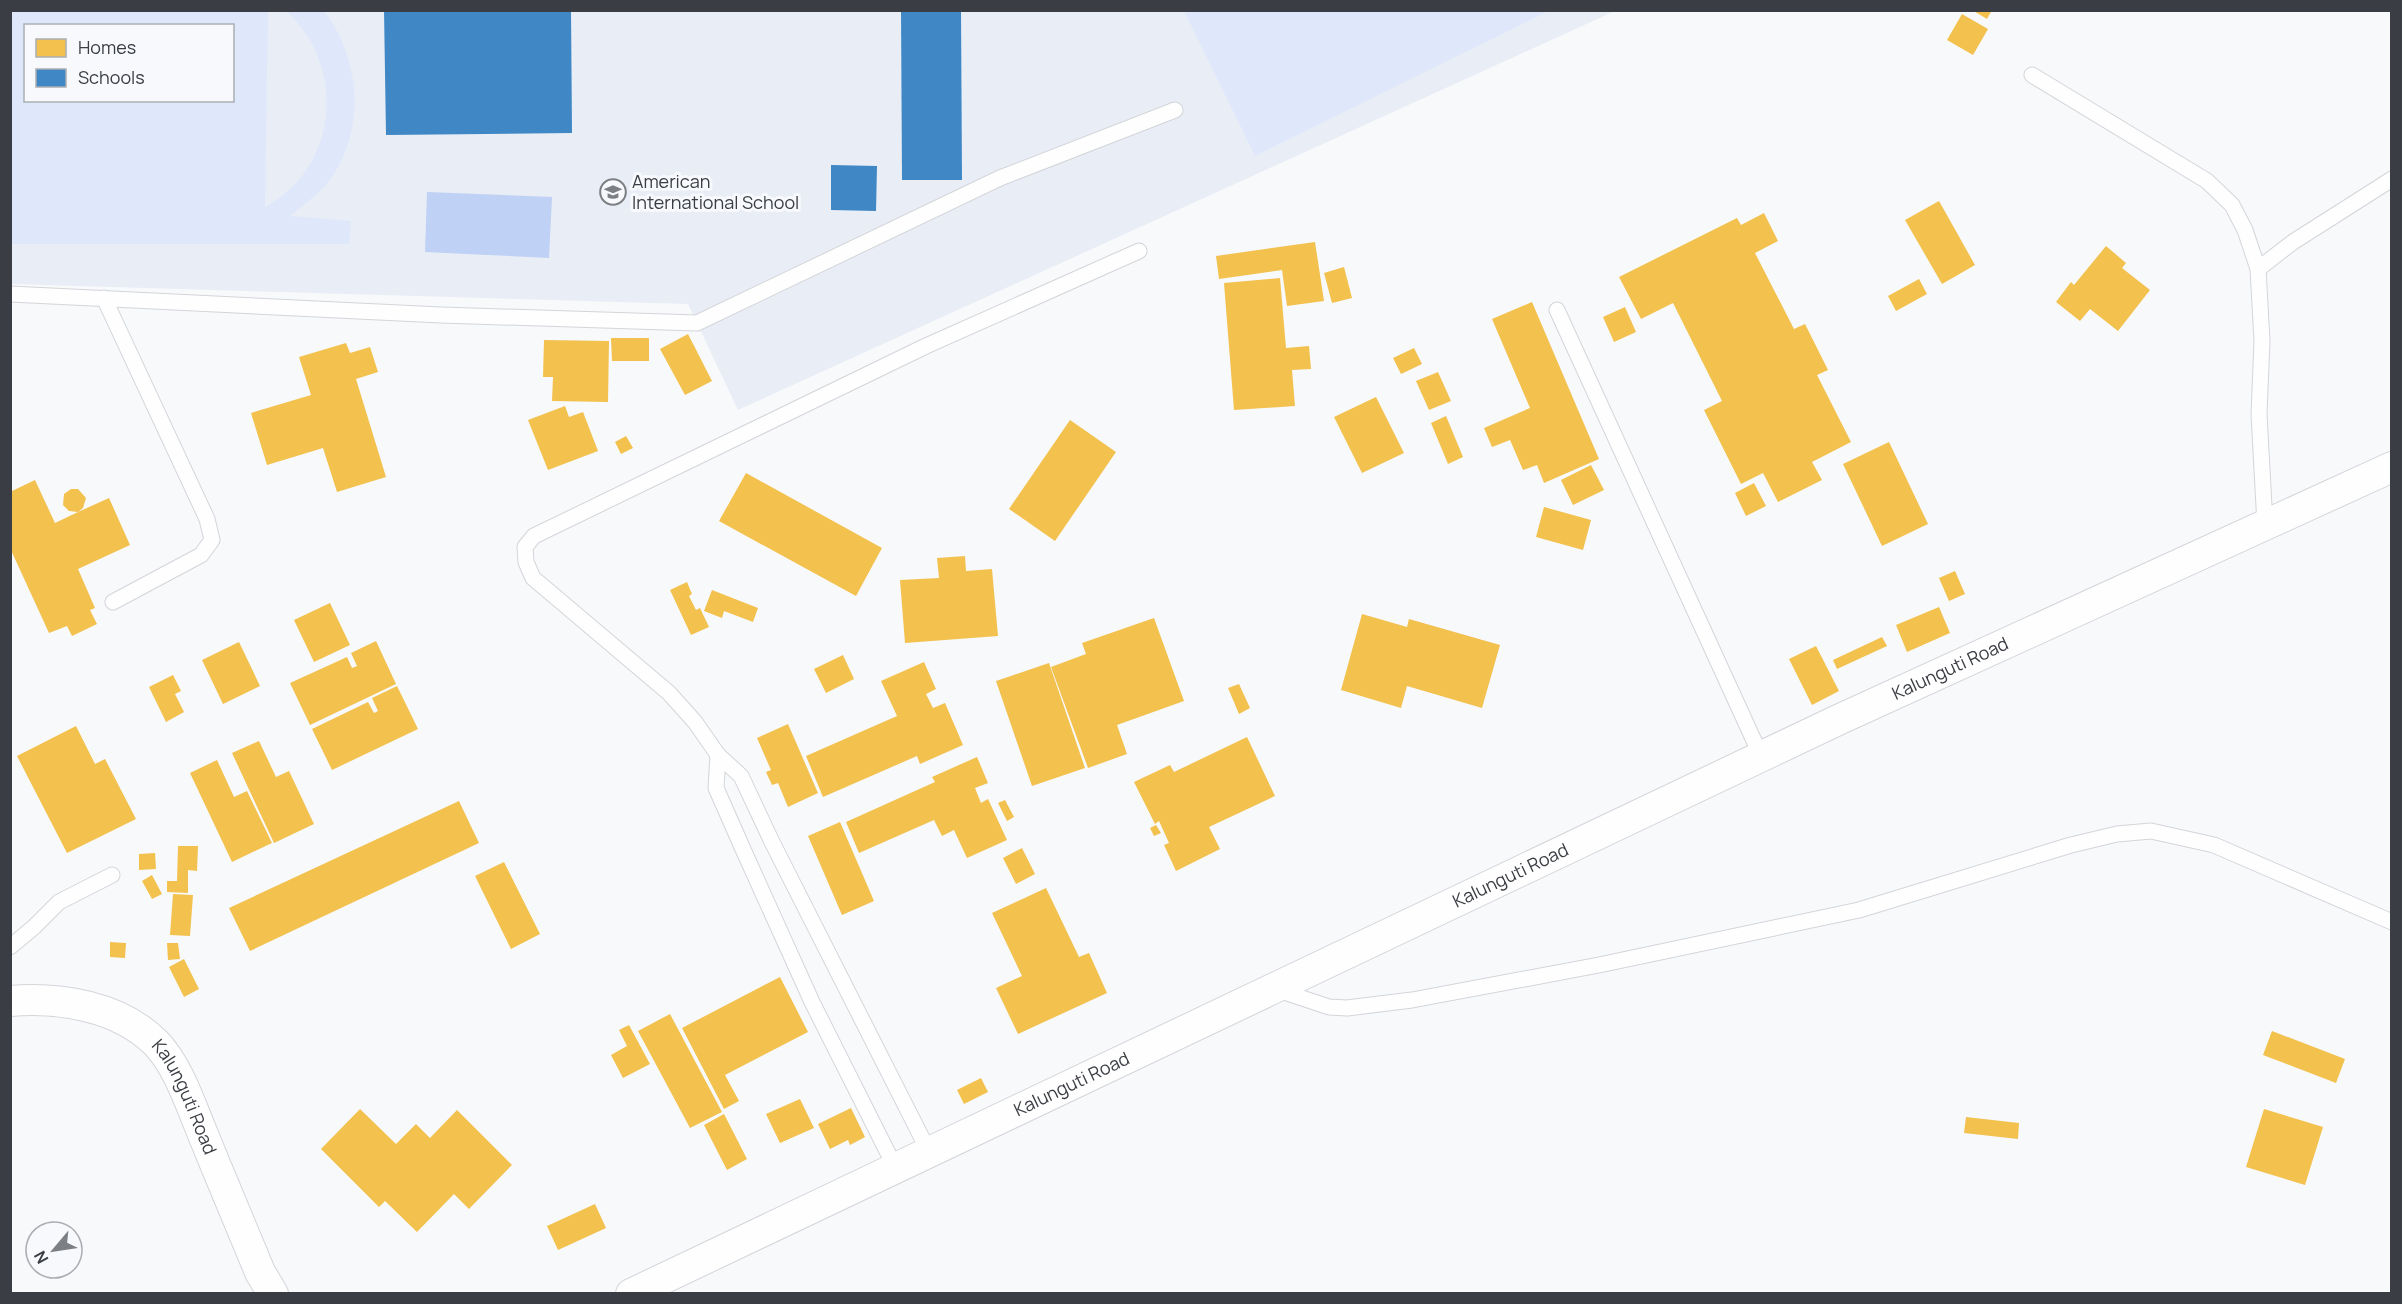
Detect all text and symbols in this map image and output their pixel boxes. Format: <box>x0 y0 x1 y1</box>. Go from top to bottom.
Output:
legend <box>24 24 234 102</box>
text: Homes <box>78 35 136 59</box>
text: Schools <box>78 65 145 89</box>
place label: American International School <box>632 169 799 214</box>
school or university icon: American International School <box>598 177 628 207</box>
street label: Kalunguti Road <box>1888 631 2012 705</box>
street label: Kalunguti Road <box>1448 837 1572 913</box>
street label: Kalunguti Road <box>147 1033 223 1158</box>
street label: Kalunguti Road <box>1010 1046 1133 1121</box>
north arrow <box>24 1220 84 1280</box>
text: N <box>28 1247 53 1268</box>

